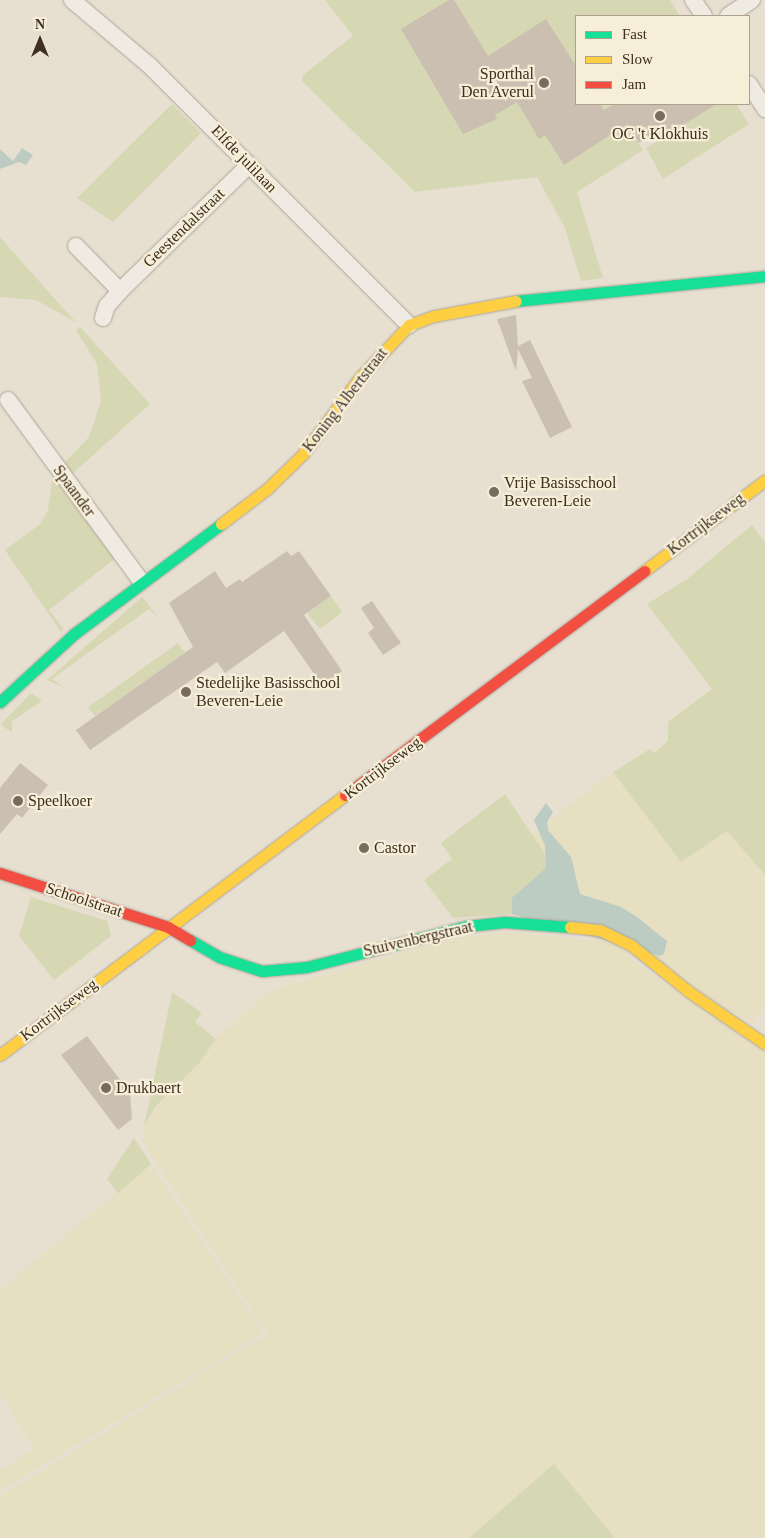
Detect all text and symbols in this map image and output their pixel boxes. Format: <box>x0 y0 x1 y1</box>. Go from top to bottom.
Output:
north arrow <box>15 15 65 65</box>
legend <box>575 15 750 105</box>
text: N <box>35 17 45 32</box>
text: Fast <box>622 26 647 42</box>
text: Slow <box>622 51 653 67</box>
place label: Sporthal Den Averul <box>460 64 534 102</box>
text: Jam <box>622 76 646 92</box>
marker: Sporthal Den Averul <box>538 77 550 89</box>
marker: OC 't Klokhuis <box>654 110 666 122</box>
street label: Elfde julilaan <box>207 121 281 197</box>
place label: OC 't Klokhuis <box>612 124 708 144</box>
street label: Geestendalstraat <box>139 184 229 272</box>
street label: Koning Albertstraat <box>298 344 392 456</box>
street label: Spaander <box>49 461 99 521</box>
place label: Vrije Basisschool Beveren-Leie <box>504 473 616 511</box>
marker: Vrije Basisschool Beveren-Leie <box>488 486 500 498</box>
street label: Kortrijkseweg <box>664 489 748 559</box>
place label: Stedelijke Basisschool Beveren-Leie <box>196 673 340 711</box>
marker: Stedelijke Basisschool Beveren-Leie <box>180 686 192 698</box>
street label: Kortrijkseweg <box>341 733 425 803</box>
place label: Speelkoer <box>28 791 92 811</box>
marker: Speelkoer <box>12 795 24 807</box>
place label: Castor <box>374 838 416 858</box>
marker: Castor <box>358 842 370 854</box>
street label: Schoolstraat <box>43 879 125 921</box>
street label: Stuivenbergstraat <box>361 917 475 961</box>
street label: Kortrijkseweg <box>17 975 101 1045</box>
place label: Drukbaert <box>116 1078 181 1098</box>
marker: Drukbaert <box>100 1082 112 1094</box>

